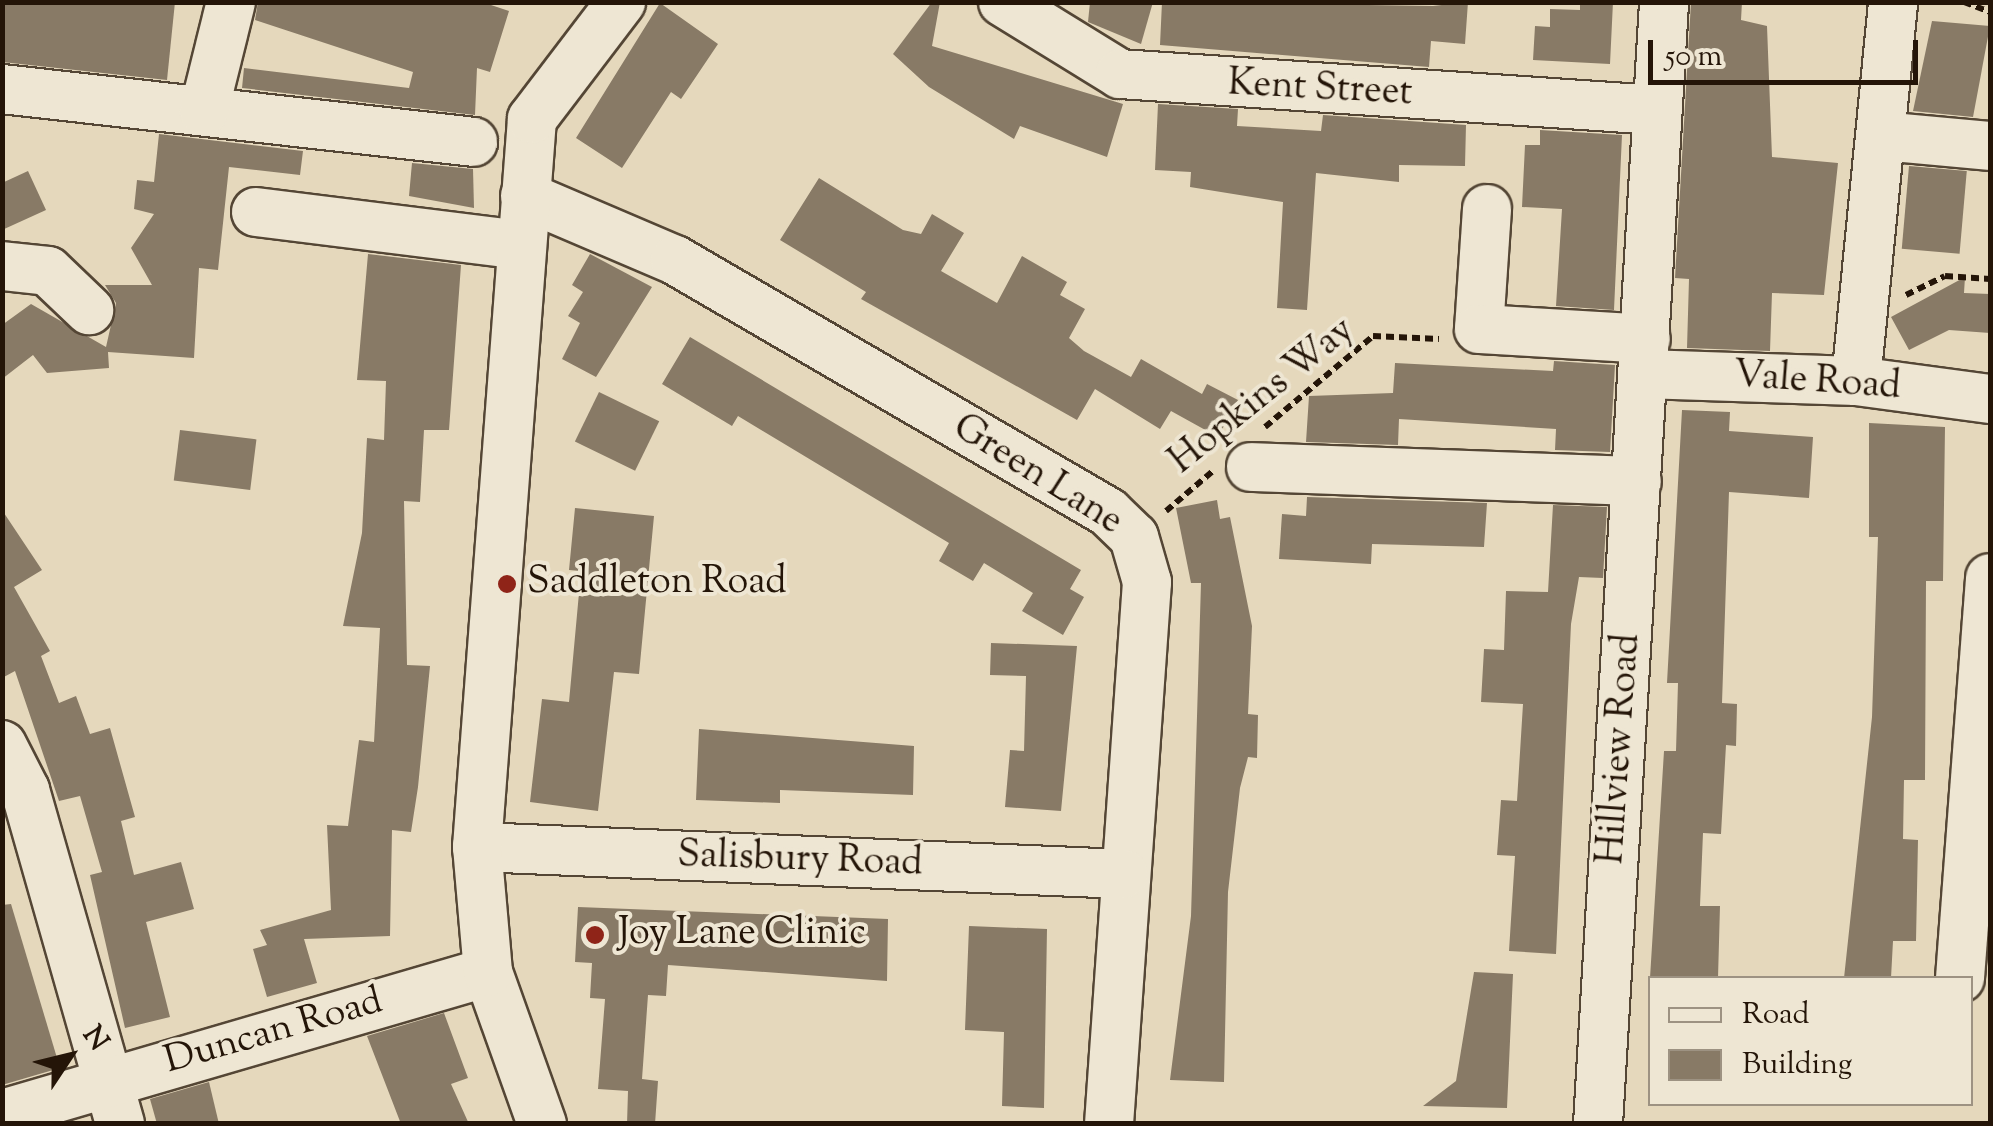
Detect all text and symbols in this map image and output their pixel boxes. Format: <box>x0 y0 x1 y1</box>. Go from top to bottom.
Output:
scale bar <box>1653 20 1923 82</box>
text: 50 m <box>1665 36 1722 79</box>
street label: Kent Street <box>1227 62 1413 118</box>
street label: Hopkins Way <box>1162 309 1364 485</box>
street label: Vale Road <box>1732 354 1902 412</box>
street label: Green Lane <box>944 406 1130 546</box>
place label: Saddleton Road <box>527 561 787 607</box>
marker: Saddleton Road <box>496 573 518 595</box>
street label: Hillview Road <box>1590 632 1652 866</box>
street label: Salisbury Road <box>677 834 923 888</box>
place label: Joy Lane Clinic <box>618 912 866 958</box>
marker: Joy Lane Clinic <box>582 922 608 948</box>
legend <box>1648 976 1973 1106</box>
street label: Duncan Road <box>160 980 388 1086</box>
text: Road <box>1742 994 1809 1037</box>
north arrow <box>20 1006 120 1106</box>
text: N <box>72 1018 117 1059</box>
text: Building <box>1742 1044 1852 1087</box>

